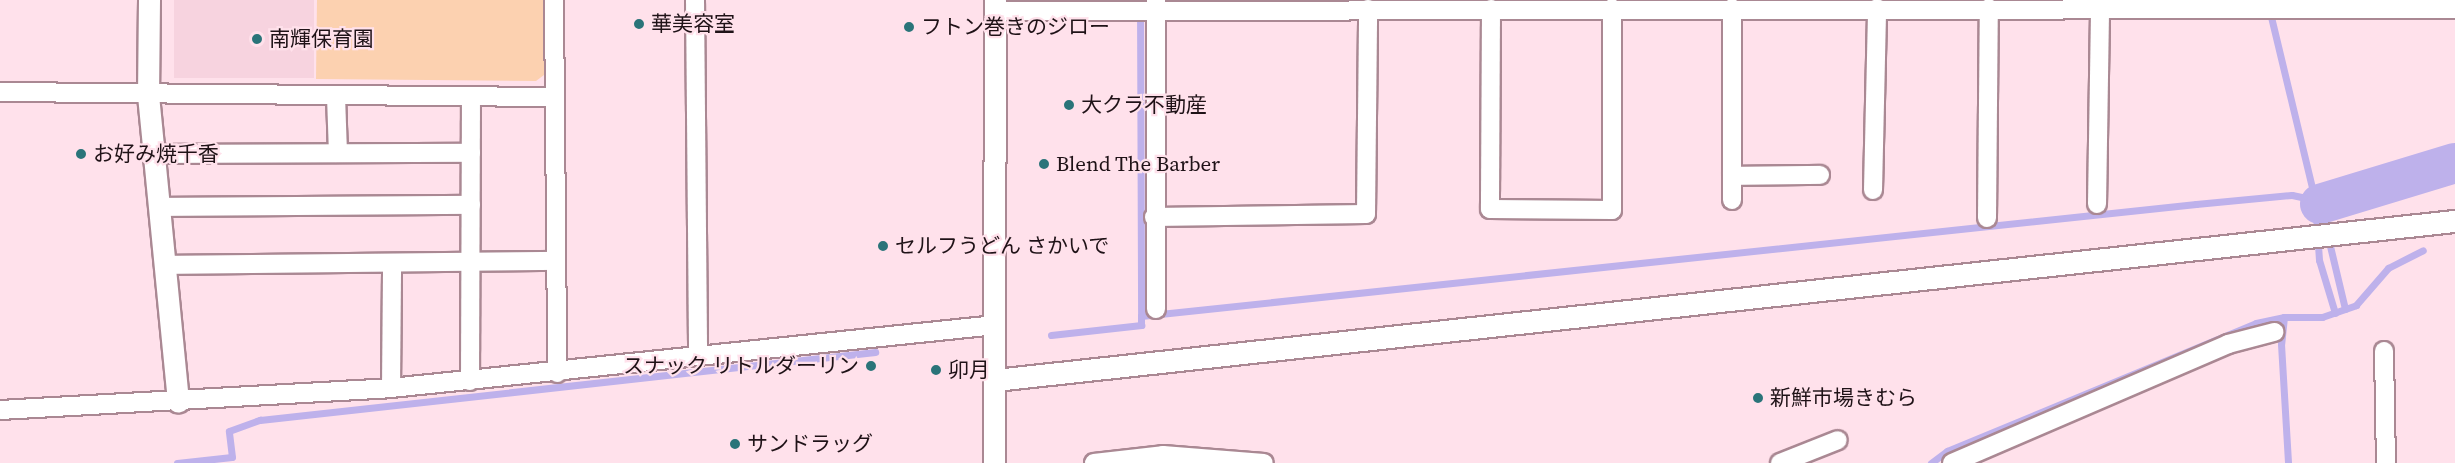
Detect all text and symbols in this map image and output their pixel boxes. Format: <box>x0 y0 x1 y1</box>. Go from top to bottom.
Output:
place label: 華美容室 <box>651 11 735 37</box>
place label: フトン巻きのジロー <box>921 14 1110 40</box>
marker: 華美容室 <box>632 17 646 31</box>
marker: フトン巻きのジロー <box>902 20 916 34</box>
place label: 南輝保育園 <box>269 26 374 52</box>
marker: 南輝保育園 <box>250 32 264 46</box>
place label: 大クラ不動産 <box>1081 92 1207 118</box>
marker: 大クラ不動産 <box>1062 98 1076 112</box>
place label: お好み焼千香 <box>93 141 219 167</box>
marker: お好み焼千香 <box>74 147 88 161</box>
place label: Blend The Barber <box>1056 151 1221 177</box>
marker: Blend The Barber <box>1037 157 1051 171</box>
place label: セルフうどん さかいで <box>895 233 1110 259</box>
marker: セルフうどん さかいで <box>876 239 890 253</box>
place label: スナック リトルダーリン <box>623 353 859 379</box>
place label: 卯月 <box>948 357 990 383</box>
marker: スナック リトルダーリン <box>864 359 878 373</box>
marker: 卯月 <box>929 363 943 377</box>
place label: 新鮮市場きむら <box>1770 385 1917 411</box>
marker: 新鮮市場きむら <box>1751 391 1765 405</box>
place label: サンドラッグ <box>747 431 873 457</box>
marker: サンドラッグ <box>728 437 742 451</box>

